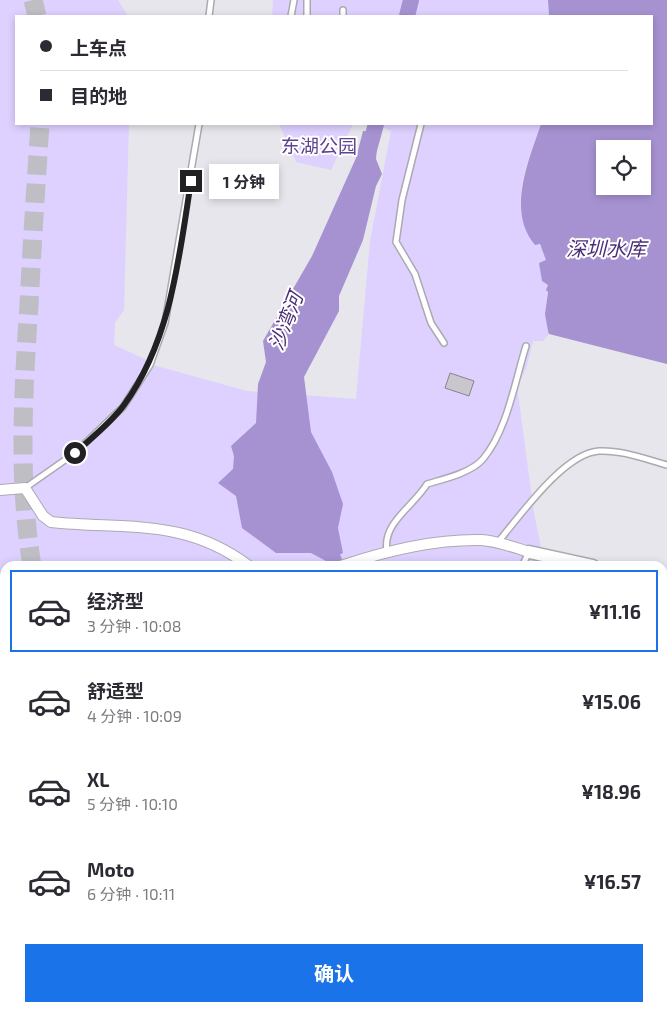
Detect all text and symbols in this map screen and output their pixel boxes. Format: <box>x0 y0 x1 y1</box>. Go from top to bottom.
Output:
text: 上车点 <box>70 36 127 59</box>
text: 目的地 <box>70 84 127 107</box>
park label: 东湖公园 <box>281 134 357 157</box>
map controls <box>596 140 651 195</box>
button: locate <box>596 140 651 195</box>
callout: 1 分钟 <box>208 164 278 198</box>
route end <box>180 170 202 192</box>
text: 1 分钟 <box>223 172 265 191</box>
water label: 深圳水库 <box>566 236 649 260</box>
water label: 沙湾河 <box>263 285 308 353</box>
route start <box>64 442 86 464</box>
icon: car <box>27 589 72 634</box>
text: 经济型 <box>87 589 144 612</box>
text: ¥11.16 <box>589 600 641 623</box>
text: 3 分钟 · 10:08 <box>87 616 182 635</box>
icon: car <box>27 679 72 724</box>
text: 舒适型 <box>87 679 144 702</box>
text: ¥15.06 <box>582 690 641 713</box>
text: 4 分钟 · 10:09 <box>87 706 182 725</box>
text: XL <box>87 768 109 791</box>
icon: car <box>27 769 72 814</box>
text: ¥18.96 <box>581 780 641 803</box>
text: 5 分钟 · 10:10 <box>87 794 178 813</box>
text: Moto <box>87 858 135 881</box>
icon: car <box>27 859 72 904</box>
text: ¥16.57 <box>584 870 641 893</box>
text: 6 分钟 · 10:11 <box>87 884 175 903</box>
button: 确认 <box>25 944 643 1002</box>

